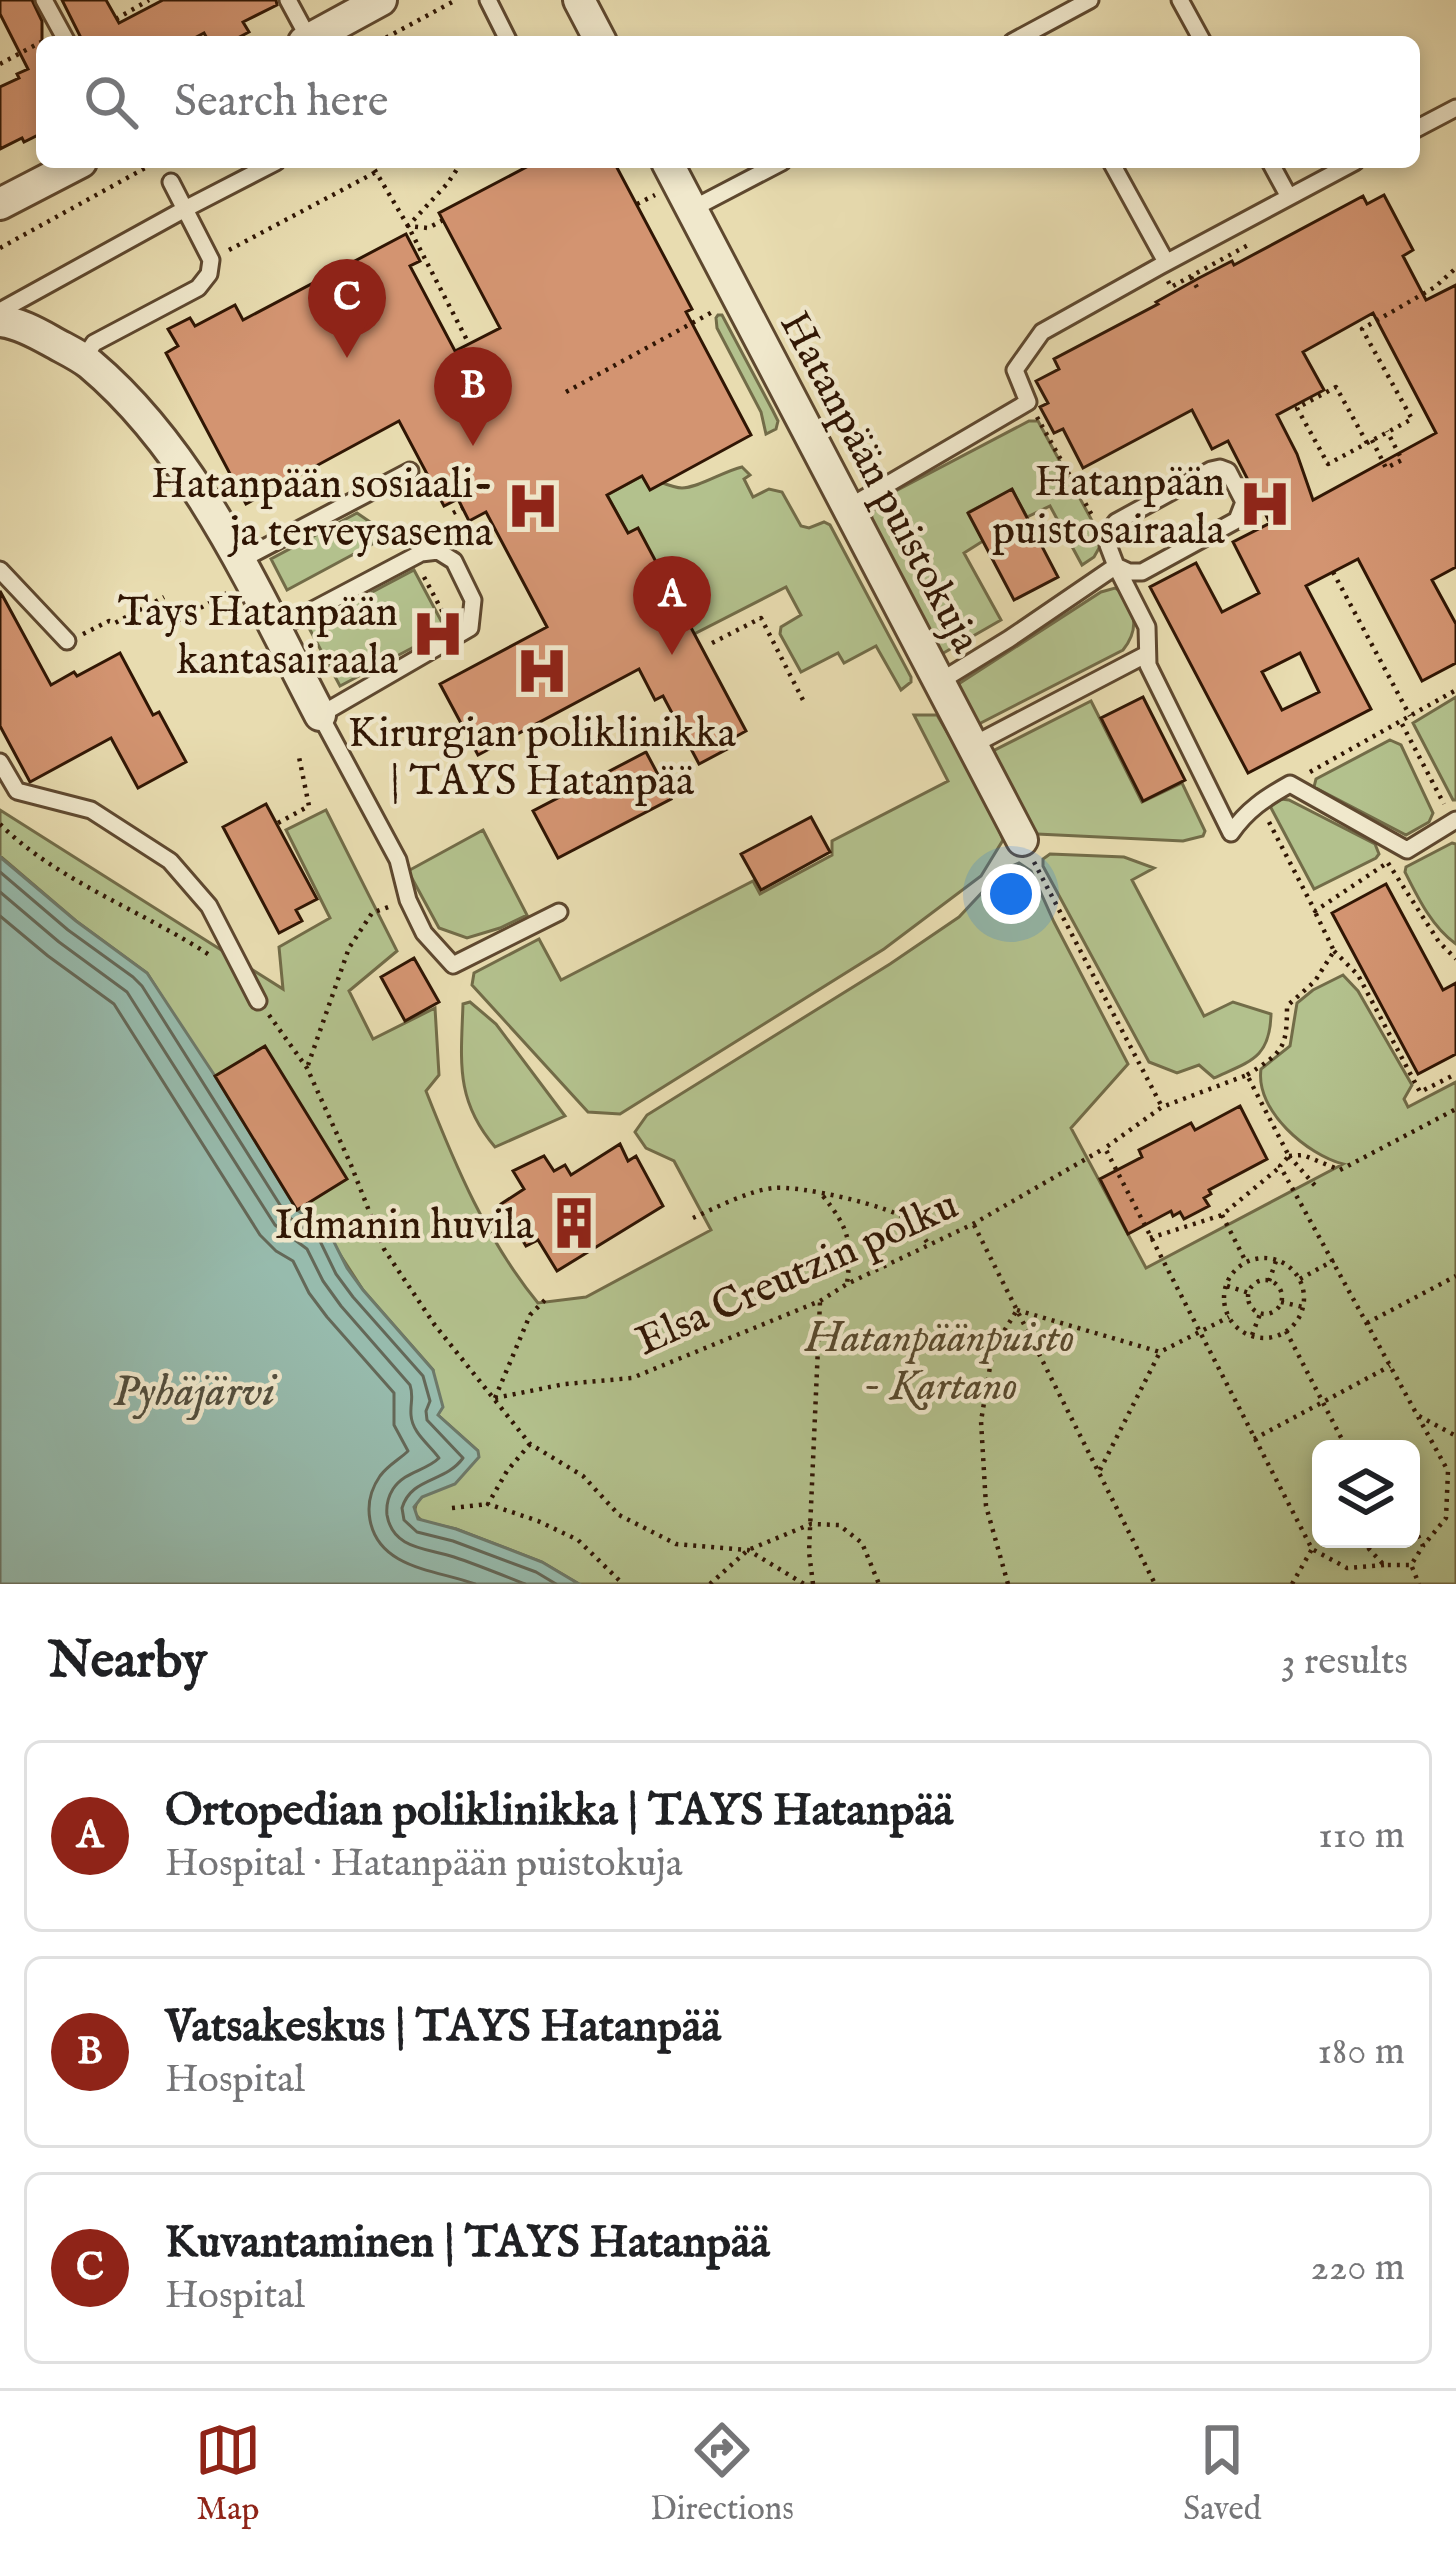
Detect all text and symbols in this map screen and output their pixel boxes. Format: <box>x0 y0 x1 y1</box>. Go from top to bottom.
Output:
search box <box>36 36 1420 168</box>
icon: search <box>78 69 144 135</box>
text: Search here <box>174 74 388 131</box>
pin: C <box>308 259 386 358</box>
street label: Hatanpään puistokuja <box>766 303 992 663</box>
pin: B <box>434 347 512 446</box>
place label: Hatanpään puistosairaala <box>992 457 1226 558</box>
place label: Hatanpään sosiaali- ja terveysasema <box>151 459 494 560</box>
hospital icon: Hatanpään puistosairaala <box>1236 475 1294 533</box>
hospital icon: Hatanpään sosiaali- ja terveysasema <box>504 477 562 535</box>
pin: A <box>633 556 711 655</box>
place label: Tays Hatanpään kantasairaala <box>118 587 399 688</box>
hospital icon: Tays Hatanpään kantasairaala <box>409 605 467 663</box>
hospital icon: Kirurgian poliklinikka | TAYS Hatanpää <box>513 642 571 700</box>
place label: Kirurgian poliklinikka | TAYS Hatanpää <box>348 708 737 809</box>
your location <box>981 864 1041 924</box>
street label: Elsa Creutzin polku <box>628 1179 967 1369</box>
building icon: Idmanin huvila <box>545 1194 603 1252</box>
place label: Idmanin huvila <box>275 1200 535 1253</box>
park label: Hatanpäänpuisto - Kartano <box>803 1313 1075 1414</box>
water label: Pyhäjärvi <box>113 1364 278 1421</box>
map controls <box>1312 1440 1420 1548</box>
button: layers <box>1312 1440 1420 1548</box>
text: Nearby <box>48 1630 207 1695</box>
text: 3 results <box>1281 1638 1408 1687</box>
text: Ortopedian poliklinikka | TAYS Hatanpää <box>165 1783 953 1840</box>
text: A <box>77 1812 103 1861</box>
text: 110 m <box>1318 1812 1405 1861</box>
text: Hospital · Hatanpään puistokuja <box>165 1840 683 1889</box>
text: Vatsakeskus | TAYS Hatanpää <box>165 1999 721 2056</box>
text: B <box>77 2028 103 2077</box>
text: 180 m <box>1317 2028 1405 2077</box>
text: Hospital <box>165 2056 305 2105</box>
text: Kuvantaminen | TAYS Hatanpää <box>165 2215 770 2272</box>
text: C <box>76 2244 104 2293</box>
text: 220 m <box>1311 2244 1405 2293</box>
text: Hospital <box>165 2272 305 2321</box>
tab: Map <box>195 2417 261 2531</box>
tab: Directions <box>650 2417 794 2531</box>
tab: Saved <box>1183 2417 1261 2531</box>

